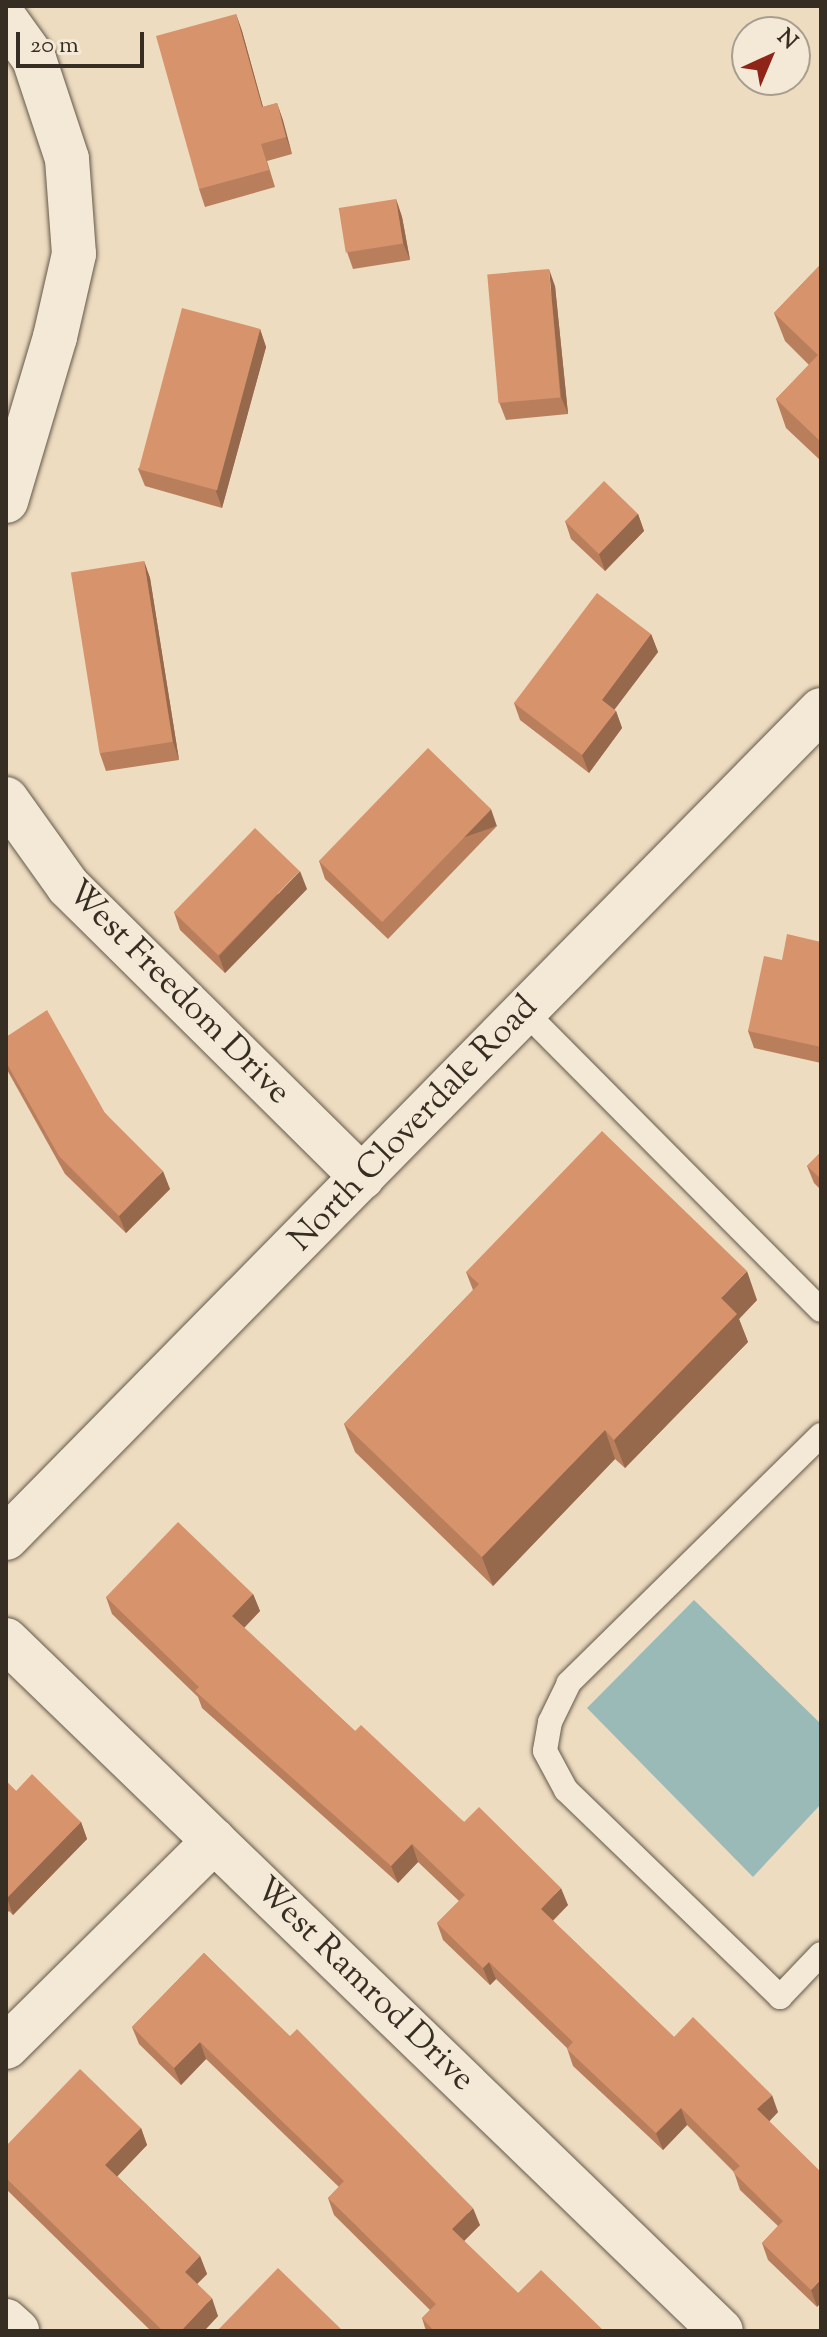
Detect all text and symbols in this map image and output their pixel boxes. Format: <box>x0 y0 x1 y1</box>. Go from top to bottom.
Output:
scale bar <box>20 16 148 66</box>
north arrow <box>731 16 811 96</box>
text: N <box>769 23 804 58</box>
text: 20 m <box>30 29 79 63</box>
street label: West Freedom Drive <box>58 873 298 1113</box>
street label: North Cloverdale Road <box>281 988 547 1260</box>
street label: West Ramrod Drive <box>246 1870 482 2100</box>

